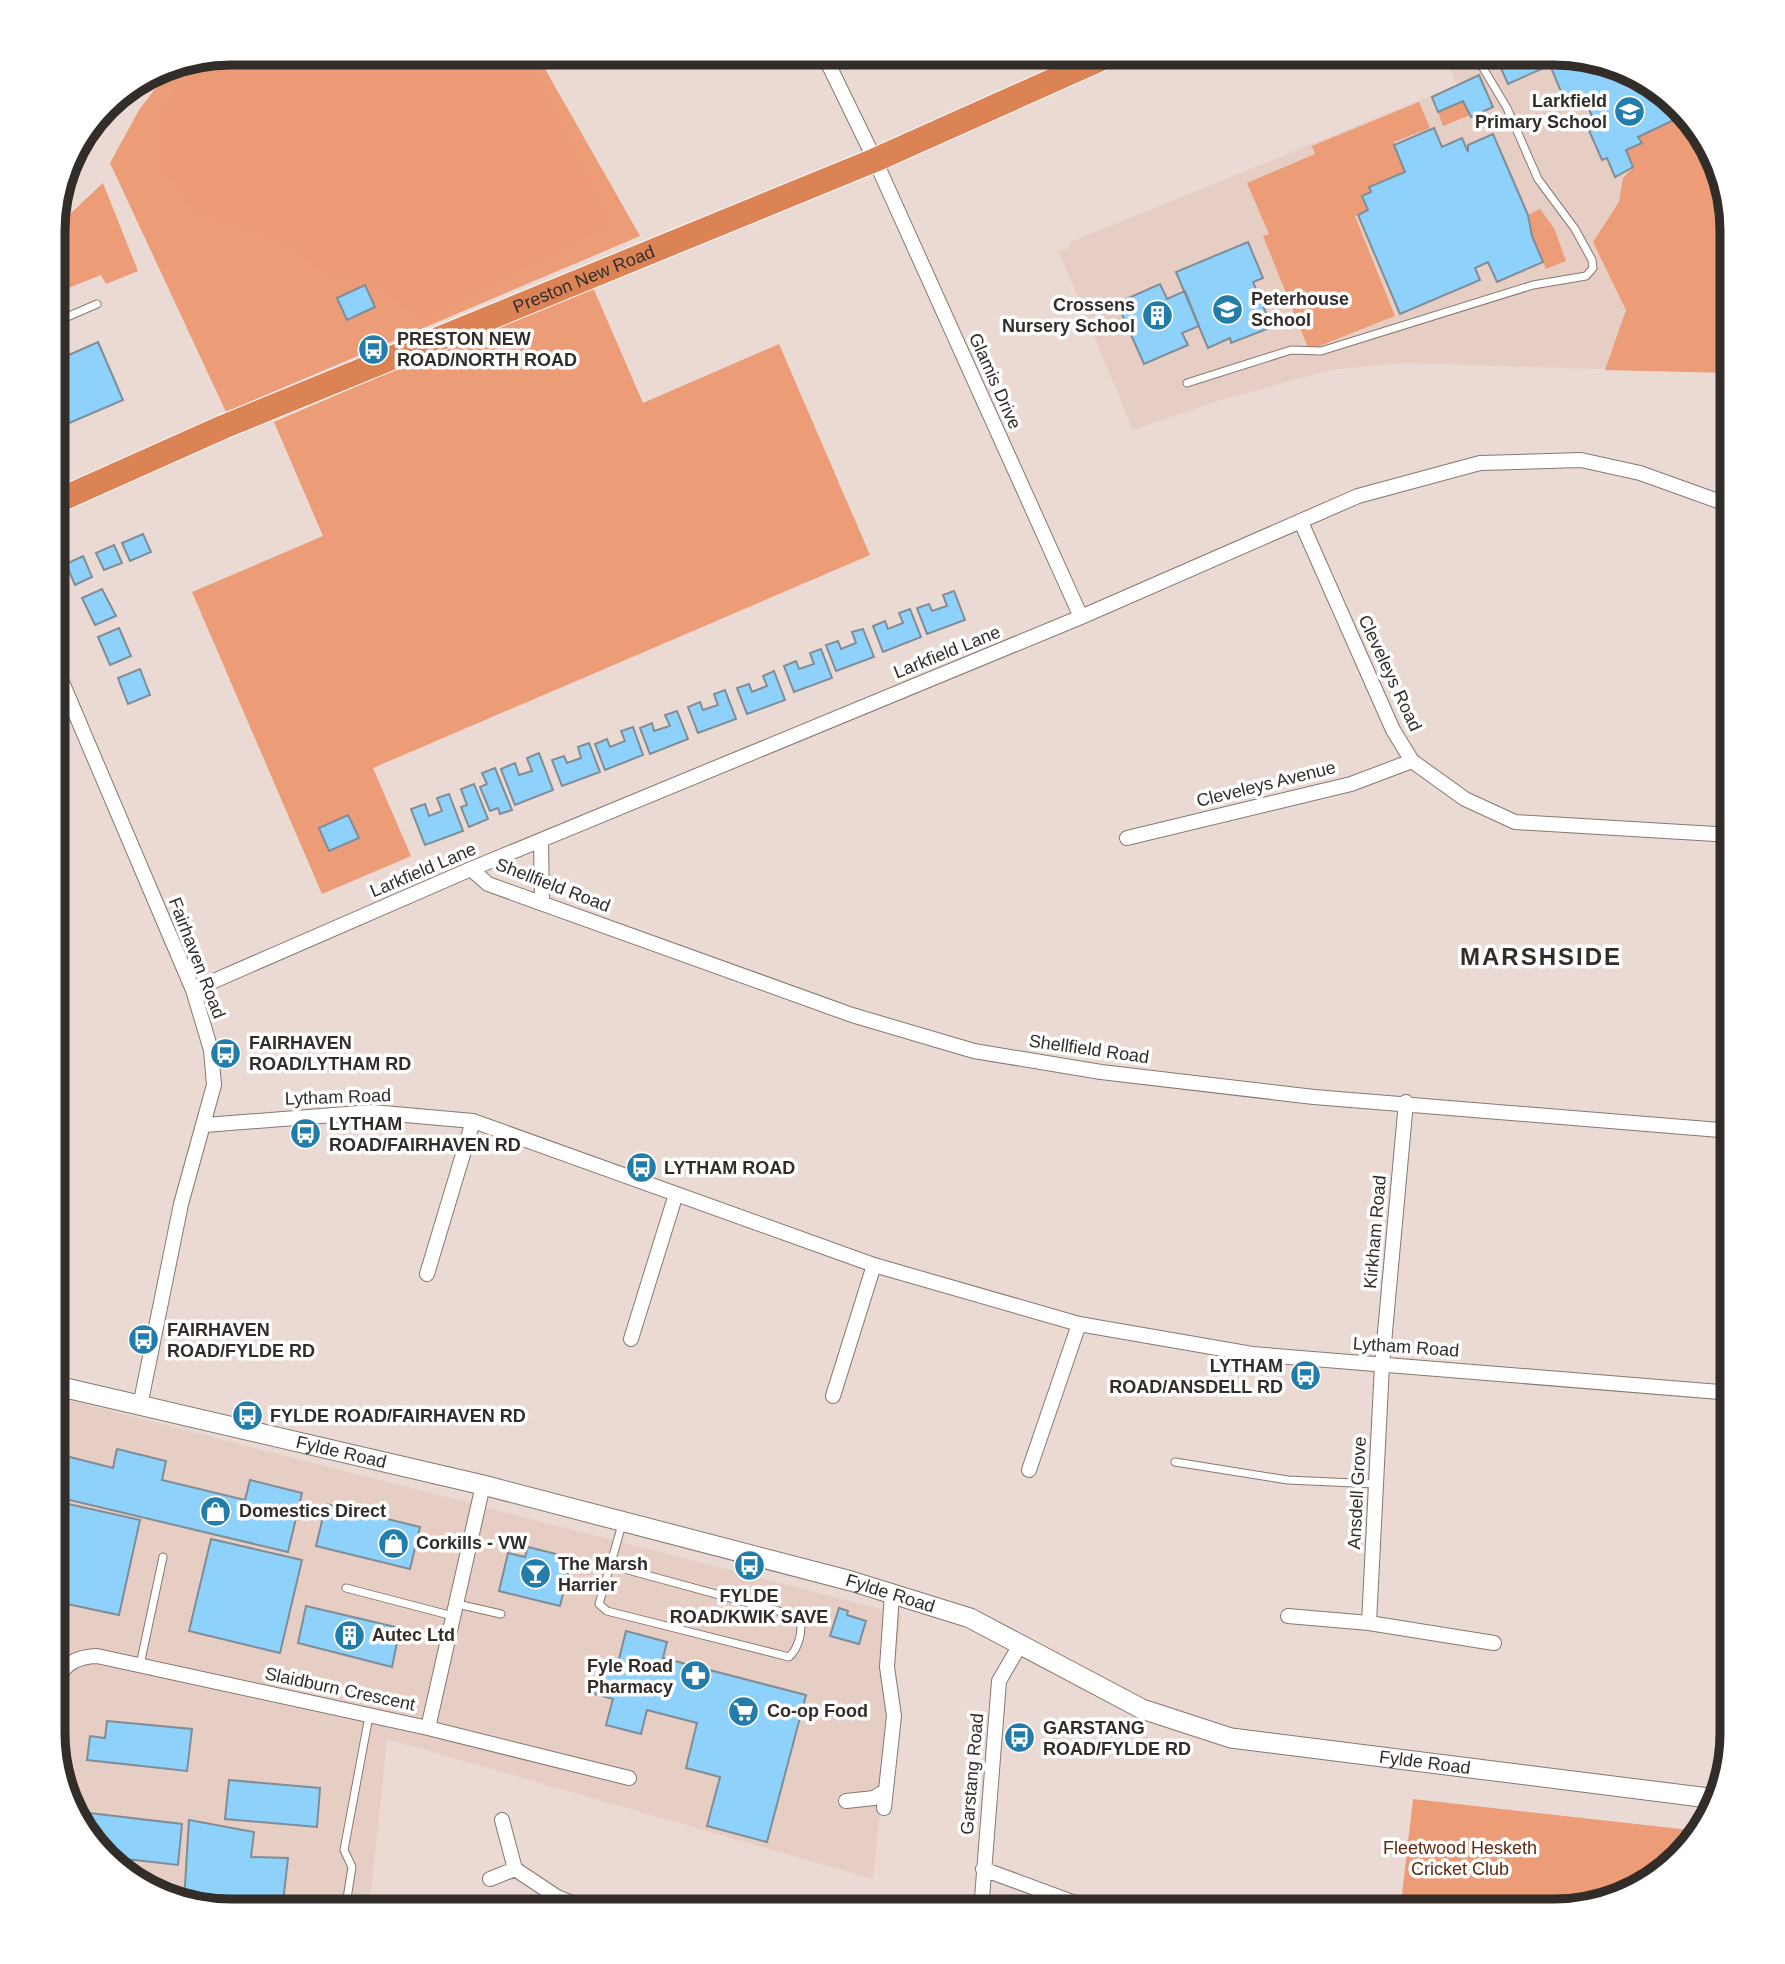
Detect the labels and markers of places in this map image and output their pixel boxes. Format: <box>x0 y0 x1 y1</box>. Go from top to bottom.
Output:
place label: Larkfield Primary School <box>1475 91 1607 132</box>
school or university icon: Larkfield Primary School <box>1613 94 1647 128</box>
place label: Peterhouse School <box>1251 289 1349 330</box>
school or university icon: Peterhouse School <box>1211 292 1245 326</box>
place label: Crossens Nursery School <box>1002 295 1135 336</box>
building icon: Crossens Nursery School <box>1141 298 1175 332</box>
place label: PRESTON NEW ROAD/NORTH ROAD <box>397 329 577 370</box>
bus stop icon: PRESTON NEW ROAD/NORTH ROAD <box>357 332 391 366</box>
place label: FAIRHAVEN ROAD/LYTHAM RD <box>249 1033 411 1074</box>
bus stop icon: FAIRHAVEN ROAD/LYTHAM RD <box>209 1036 243 1070</box>
place label: LYTHAM ROAD/FAIRHAVEN RD <box>329 1114 521 1155</box>
bus stop icon: LYTHAM ROAD/FAIRHAVEN RD <box>289 1117 323 1151</box>
bus stop icon: LYTHAM ROAD <box>624 1151 658 1185</box>
place label: LYTHAM ROAD <box>664 1158 795 1178</box>
place label: FAIRHAVEN ROAD/FYLDE RD <box>167 1320 315 1361</box>
bus stop icon: FAIRHAVEN ROAD/FYLDE RD <box>127 1323 161 1357</box>
place label: LYTHAM ROAD/ANSDELL RD <box>1109 1356 1283 1397</box>
bus stop icon: LYTHAM ROAD/ANSDELL RD <box>1289 1359 1323 1393</box>
bus stop icon: FYLDE ROAD/FAIRHAVEN RD <box>230 1399 264 1433</box>
place label: FYLDE ROAD/FAIRHAVEN RD <box>270 1406 526 1426</box>
shop icon: Domestics Direct <box>199 1494 233 1528</box>
place label: Domestics Direct <box>239 1501 386 1521</box>
shop icon: Corkills - VW <box>376 1526 410 1560</box>
place label: Corkills - VW <box>416 1533 527 1553</box>
bus stop icon: FYLDE ROAD/KWIK SAVE <box>732 1549 766 1583</box>
place label: The Marsh Harrier <box>558 1554 648 1595</box>
bar icon: The Marsh Harrier <box>518 1557 552 1591</box>
place label: FYLDE ROAD/KWIK SAVE <box>670 1586 828 1627</box>
building icon: Autec Ltd <box>332 1618 366 1652</box>
place label: Autec Ltd <box>372 1625 455 1645</box>
place label: Fyle Road Pharmacy <box>587 1656 673 1697</box>
pharmacy icon: Fyle Road Pharmacy <box>679 1659 713 1693</box>
supermarket icon: Co-op Food <box>727 1694 761 1728</box>
place label: Co-op Food <box>767 1701 868 1721</box>
place label: GARSTANG ROAD/FYLDE RD <box>1043 1718 1191 1759</box>
bus stop icon: GARSTANG ROAD/FYLDE RD <box>1003 1721 1037 1755</box>

